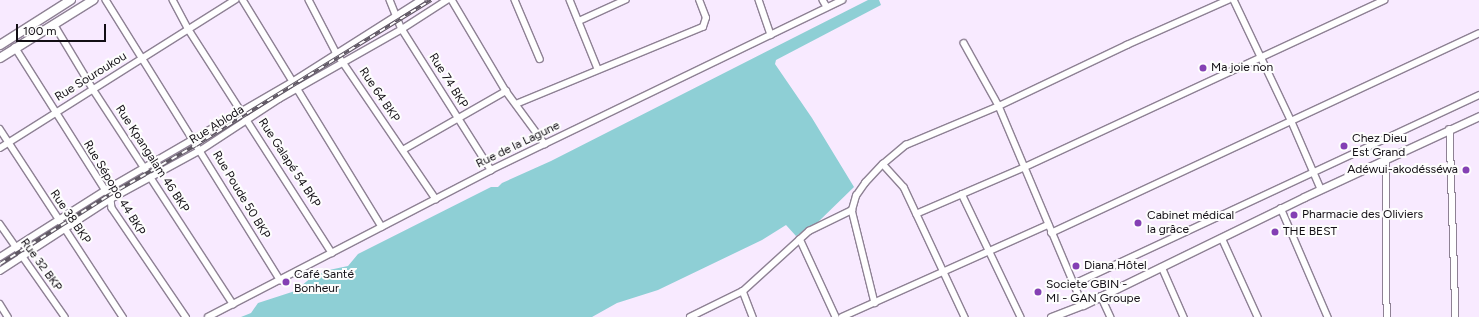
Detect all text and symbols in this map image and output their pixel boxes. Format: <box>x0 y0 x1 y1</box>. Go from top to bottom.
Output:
scale bar <box>18 16 108 42</box>
text: 100 m <box>23 24 57 38</box>
street label: Rue Souroukou <box>52 49 130 105</box>
street label: Rue 74 BKP <box>425 51 471 111</box>
place label: Ma joie non <box>1211 61 1273 75</box>
marker: Ma joie non <box>1198 63 1208 73</box>
street label: Rue 64 BKP <box>356 65 402 125</box>
street label: Rue Kpangalam 46 BKP <box>112 103 192 215</box>
street label: Rue Abloda <box>187 103 247 147</box>
street label: Rue Galapé 54 BKP <box>255 116 323 210</box>
street label: Rue de la Lagune <box>474 119 562 171</box>
place label: Chez Dieu Est Grand <box>1352 132 1407 160</box>
street label: Rue Sépopo 44 BKP <box>80 138 148 238</box>
marker: Chez Dieu Est Grand <box>1339 141 1349 151</box>
street label: Rue Poude 50 BKP <box>209 148 273 242</box>
place label: Adéwui-akodésséwa <box>1347 163 1458 177</box>
marker: Adéwui-akodésséwa <box>1461 165 1471 175</box>
street label: Rue 38 BKP <box>47 187 93 247</box>
place label: Pharmacie des Oliviers <box>1302 208 1423 222</box>
place label: Cabinet médical la grâce <box>1147 209 1234 237</box>
marker: Pharmacie des Oliviers <box>1289 210 1299 220</box>
marker: Cabinet médical la grâce <box>1132 217 1144 229</box>
place label: THE BEST <box>1283 225 1337 239</box>
marker: THE BEST <box>1270 227 1280 237</box>
street label: Rue 32 BKP <box>17 236 65 294</box>
place label: Diana Hôtel <box>1084 259 1147 273</box>
marker: Diana Hôtel <box>1071 261 1081 271</box>
place label: Café Santé Bonheur <box>294 268 354 296</box>
marker: Café Santé Bonheur <box>281 277 291 287</box>
place label: Societe GBIN - MI - GAN Groupe <box>1046 278 1140 306</box>
marker: Societe GBIN - MI - GAN Groupe <box>1033 287 1043 297</box>

